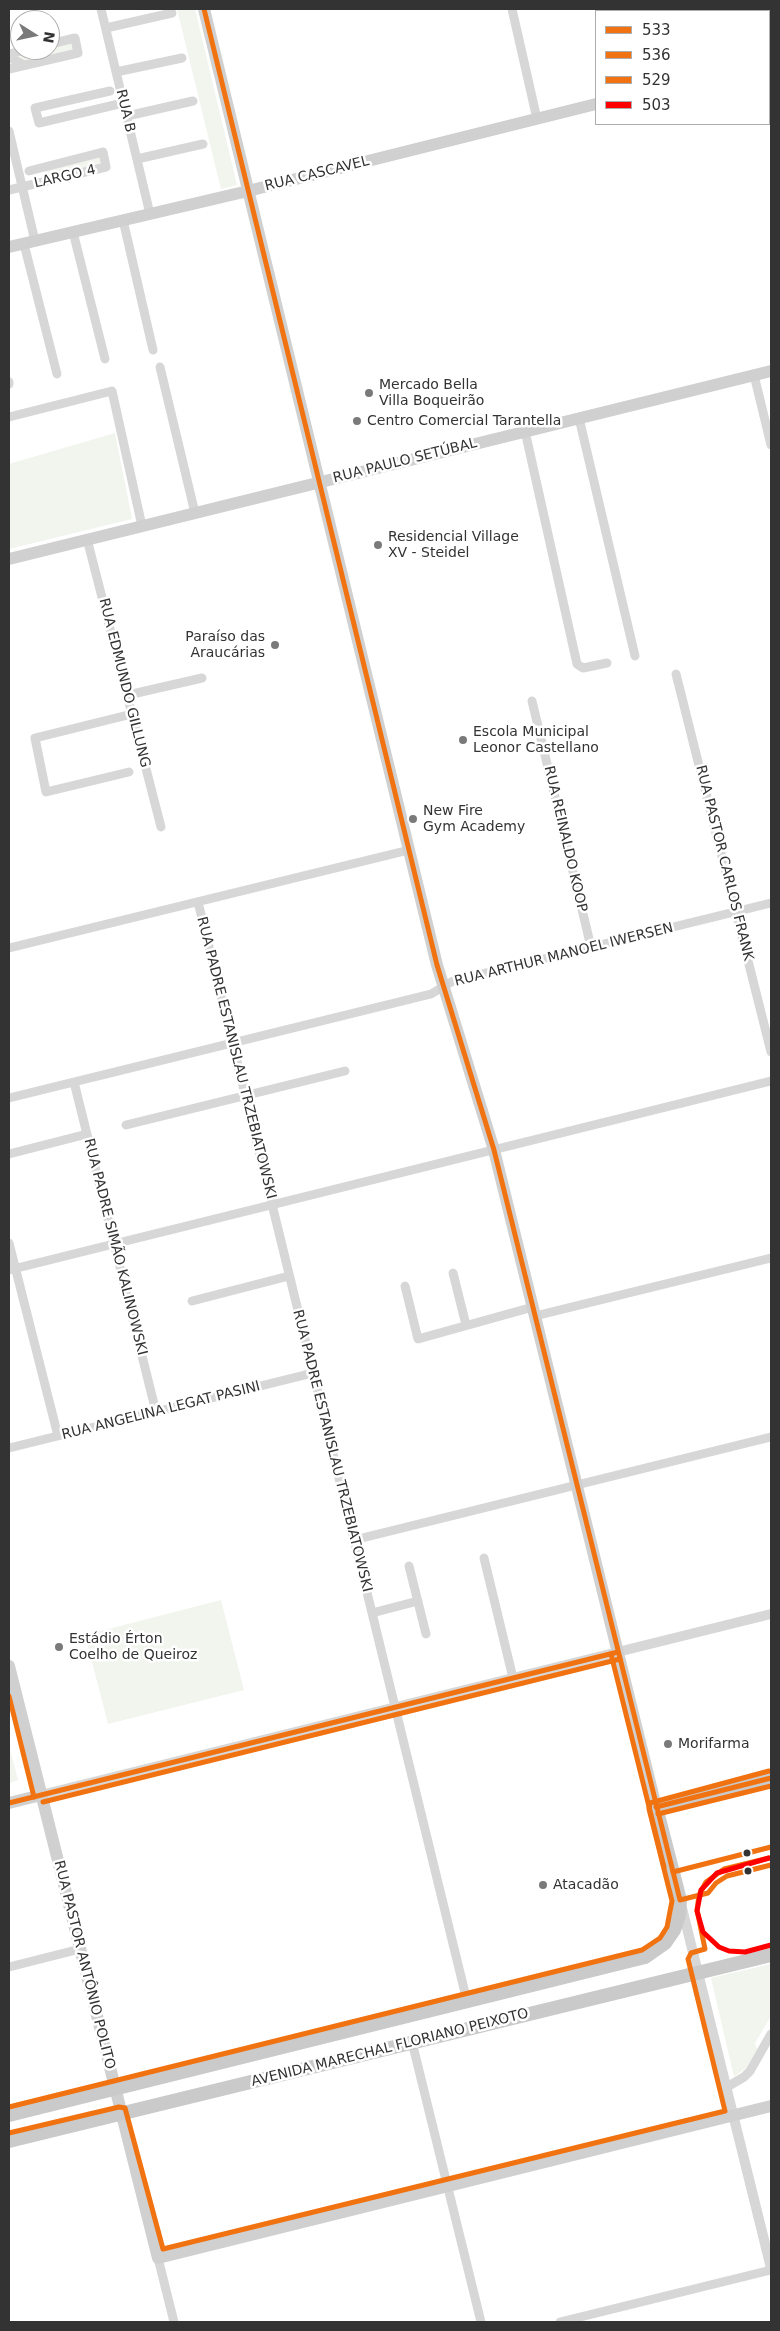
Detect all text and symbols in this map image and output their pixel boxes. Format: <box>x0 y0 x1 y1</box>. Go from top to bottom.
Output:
north arrow <box>10 10 60 60</box>
legend <box>595 10 770 125</box>
text: 533 <box>642 21 671 39</box>
text: N <box>40 30 58 45</box>
text: 536 <box>642 46 671 64</box>
text: 529 <box>642 71 671 89</box>
street label: RUA B <box>112 88 138 134</box>
text: 503 <box>642 96 671 114</box>
street label: RUA CASCAVEL <box>263 153 371 195</box>
street label: LARGO 4 <box>33 162 97 192</box>
place label: Mercado Bella Villa Boqueirão <box>379 377 484 410</box>
marker: Mercado Bella Villa Boqueirão <box>363 387 375 399</box>
place label: Centro Comercial Tarantella <box>367 413 561 429</box>
marker: Centro Comercial Tarantella <box>351 415 363 427</box>
street label: RUA PAULO SETÚBAL <box>331 435 479 487</box>
place label: Residencial Village XV - Steidel <box>388 529 519 562</box>
marker: Residencial Village XV - Steidel <box>372 539 384 551</box>
street label: RUA EDMUNDO GILLUNG <box>95 596 153 770</box>
place label: Paraíso das Araucárias <box>185 629 265 662</box>
marker: Paraíso das Araucárias <box>269 639 281 651</box>
place label: Escola Municipal Leonor Castellano <box>473 724 599 756</box>
marker: Escola Municipal Leonor Castellano <box>457 734 469 746</box>
street label: RUA PASTOR CARLOS FRANK <box>692 763 756 963</box>
street label: RUA REINALDO KOOP <box>540 764 590 914</box>
place label: New Fire Gym Academy <box>423 803 525 836</box>
marker: New Fire Gym Academy <box>407 813 419 825</box>
street label: RUA PADRE ESTANISLAU TRZEBIATOWSKI <box>193 915 279 1201</box>
street label: RUA ARTHUR MANOEL IWERSEN <box>453 920 675 990</box>
street label: RUA PADRE SIMÃO KALINOWSKI <box>80 1137 150 1357</box>
street label: RUA PADRE ESTANISLAU TRZEBIATOWSKI <box>289 1308 375 1594</box>
street label: RUA ANGELINA LEGAT PASINI <box>60 1378 262 1444</box>
place label: Estádio Érton Coelho de Queiroz <box>69 1631 197 1664</box>
marker: Estádio Érton Coelho de Queiroz <box>53 1641 65 1653</box>
place label: Morifarma <box>678 1736 750 1752</box>
marker: Morifarma <box>662 1738 674 1750</box>
unlabelled marker <box>742 1848 752 1858</box>
street label: RUA PASTOR ANTÔNIO POLITO <box>50 1859 118 2071</box>
unlabelled marker <box>743 1866 753 1876</box>
place label: Atacadão <box>553 1877 619 1893</box>
marker: Atacadão <box>537 1879 549 1891</box>
street label: AVENIDA MARECHAL FLORIANO PEIXOTO <box>250 2005 530 2091</box>

